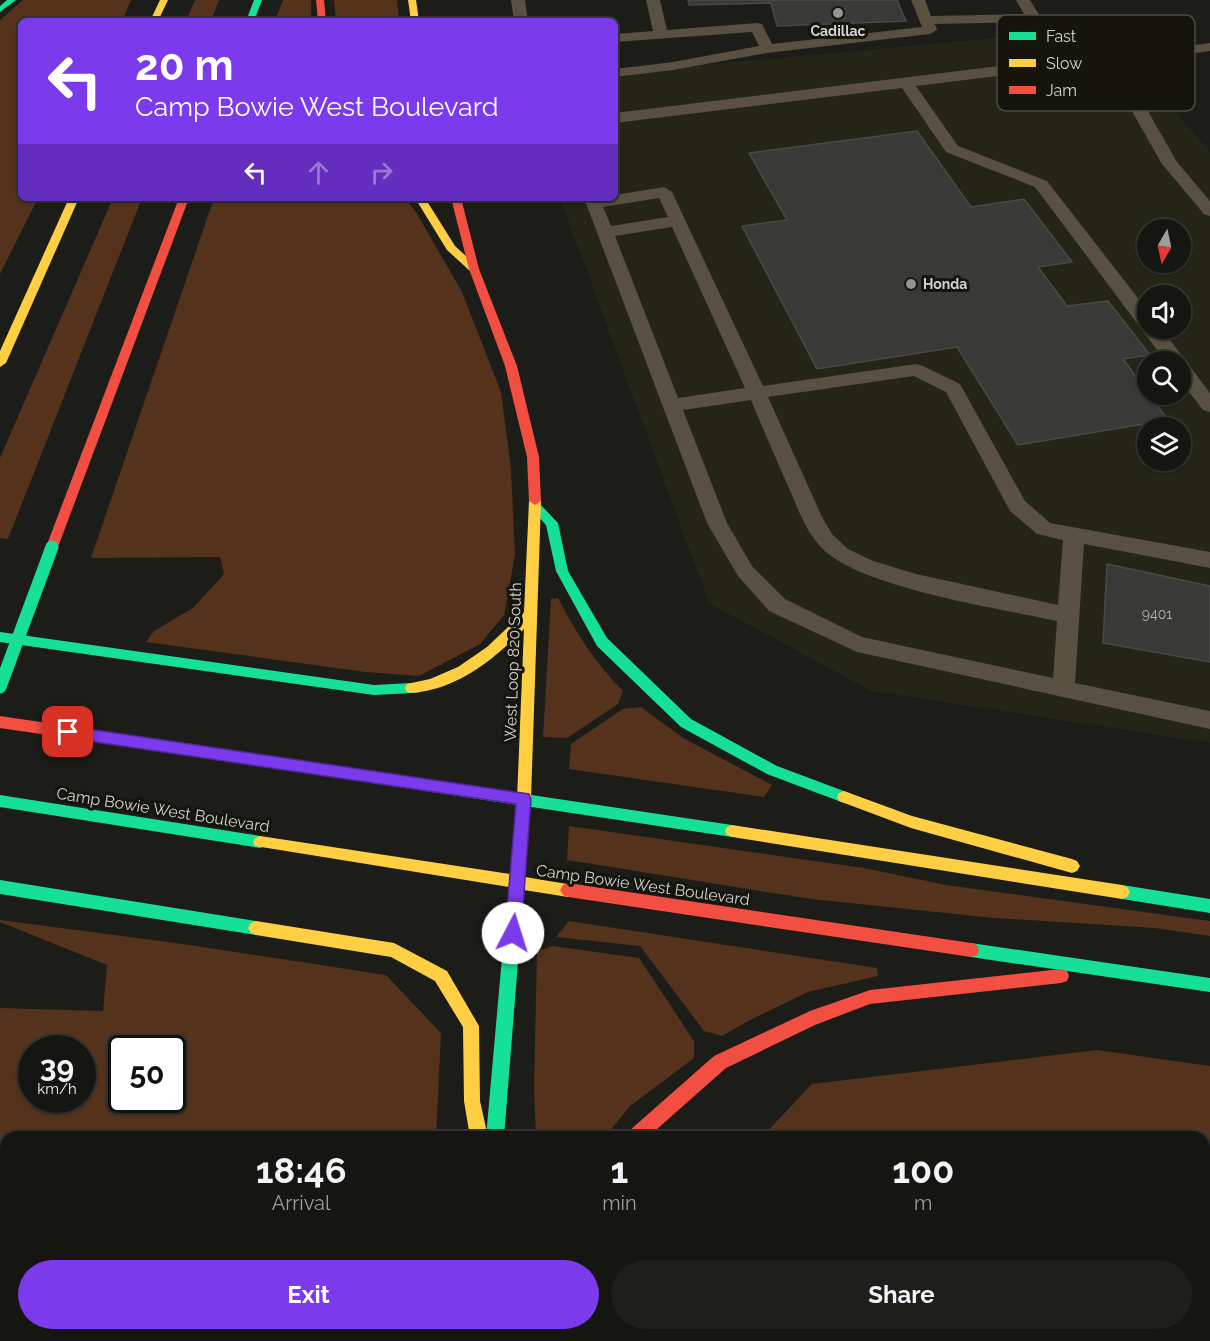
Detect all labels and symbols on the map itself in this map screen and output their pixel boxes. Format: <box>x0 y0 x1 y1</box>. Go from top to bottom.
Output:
marker: Cadillac <box>831 6 845 20</box>
legend <box>997 15 1195 111</box>
place label: Cadillac <box>810 23 866 39</box>
text: Fast <box>1046 27 1077 46</box>
text: Slow <box>1046 54 1082 73</box>
text: Jam <box>1046 81 1077 100</box>
north arrow <box>1137 219 1191 273</box>
place label: Honda <box>923 276 967 292</box>
marker: Honda <box>904 277 918 291</box>
street label: West Loop 820 South <box>501 582 525 742</box>
house number: 9401 <box>1142 606 1172 622</box>
pin <box>42 706 93 757</box>
street label: Camp Bowie West Boulevard <box>55 784 271 836</box>
street label: Camp Bowie West Boulevard <box>535 861 751 909</box>
position arrow <box>481 901 545 965</box>
speed limit sign: 50 <box>108 1035 186 1113</box>

